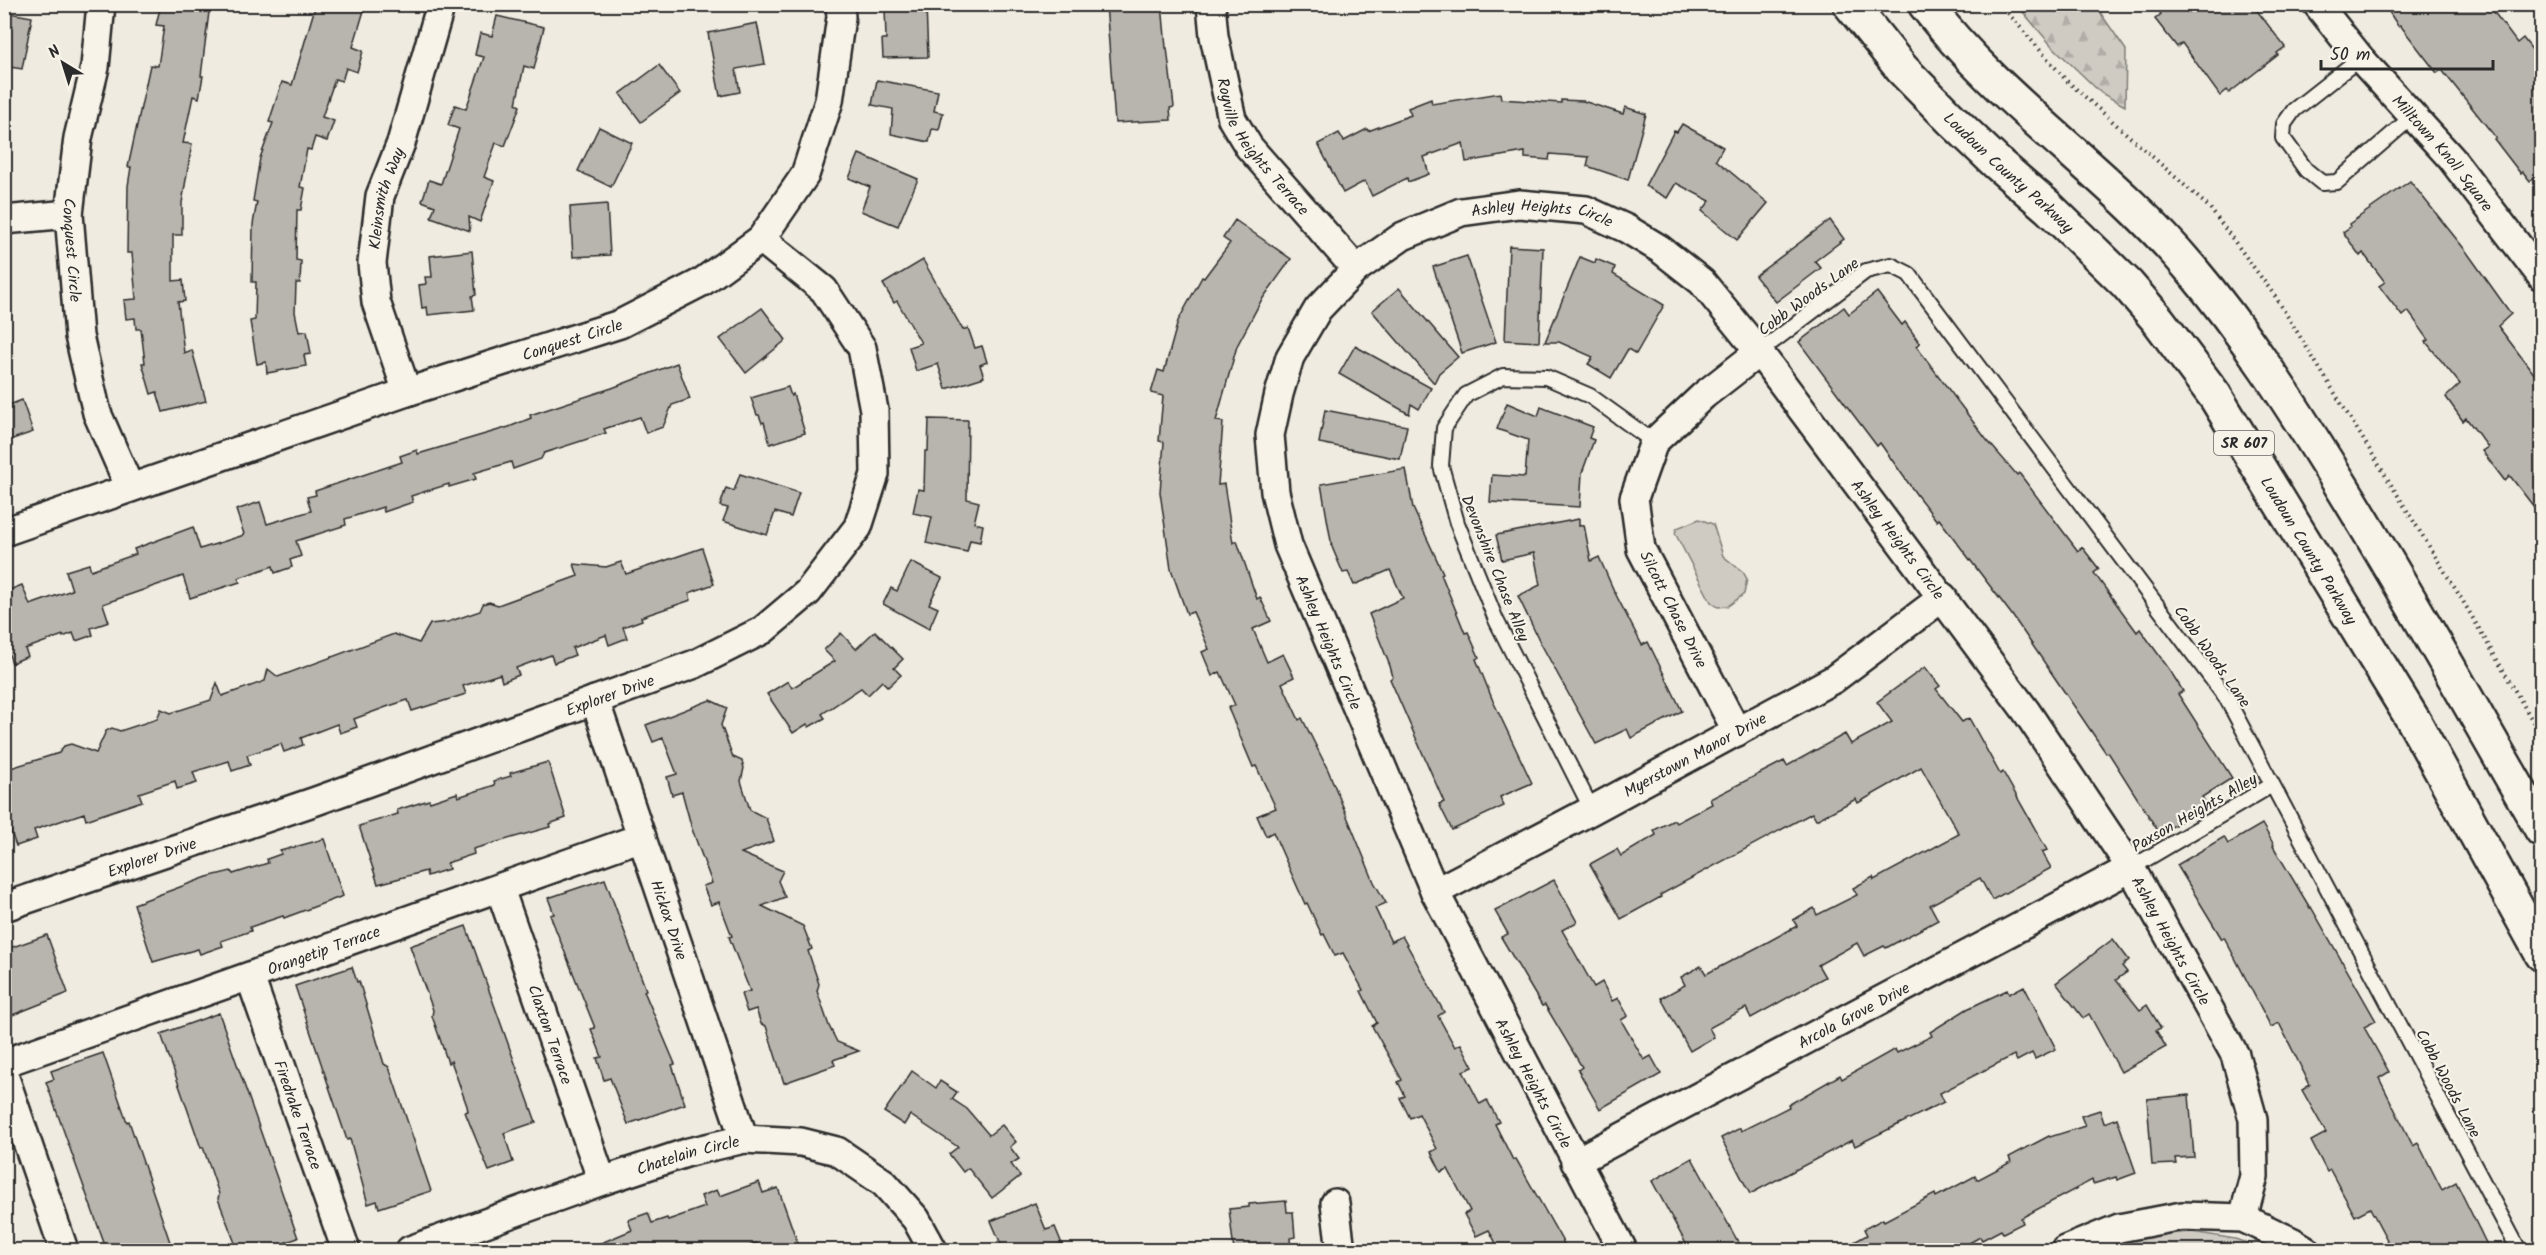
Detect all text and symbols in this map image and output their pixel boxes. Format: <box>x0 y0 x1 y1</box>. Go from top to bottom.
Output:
north arrow <box>33 33 93 93</box>
scale bar <box>2321 33 2494 71</box>
text: N <box>43 39 66 65</box>
text: 50 m <box>2330 41 2370 70</box>
street label: Royville Heights Terrace <box>1209 76 1315 222</box>
street label: Milltown Knoll Square <box>2385 89 2499 217</box>
street label: Loudoun County Parkway <box>1937 107 2079 240</box>
street label: Kleinsmith Way <box>363 143 412 251</box>
street label: Ashley Heights Circle <box>1470 193 1617 235</box>
street label: Conquest Circle <box>55 197 87 303</box>
street label: Cobb Woods Lane <box>1753 252 1865 343</box>
street label: Conquest Circle <box>519 313 626 368</box>
road number: SR 607 <box>2214 431 2274 455</box>
street label: Loudoun County Parkway <box>2253 472 2363 630</box>
street label: Ashley Heights Circle <box>1844 475 1950 605</box>
street label: Devonshire Chase Alley <box>1454 491 1536 646</box>
street label: Silcott Chase Drive <box>1632 547 1713 673</box>
street label: Ashley Heights Circle <box>1288 571 1367 714</box>
street label: Cobb Woods Lane <box>2167 600 2256 713</box>
street label: Explorer Drive <box>563 669 658 724</box>
street label: Myerstown Manor Drive <box>1619 707 1772 805</box>
street label: Paxson Heights Alley <box>2127 767 2263 860</box>
street label: Explorer Drive <box>104 831 200 885</box>
street label: Ashley Heights Circle <box>2124 872 2216 1010</box>
street label: Hickox Drive <box>643 877 693 964</box>
street label: Orangetip Terrace <box>264 920 384 983</box>
street label: Arcola Grove Drive <box>1794 976 1915 1056</box>
street label: Claxton Terrace <box>520 981 578 1088</box>
street label: Ashley Heights Circle <box>1488 1014 1578 1153</box>
street label: Cobb Woods Lane <box>2408 1025 2487 1143</box>
street label: Firedrake Terrace <box>266 1057 328 1174</box>
street label: Chatelain Circle <box>633 1129 742 1183</box>

